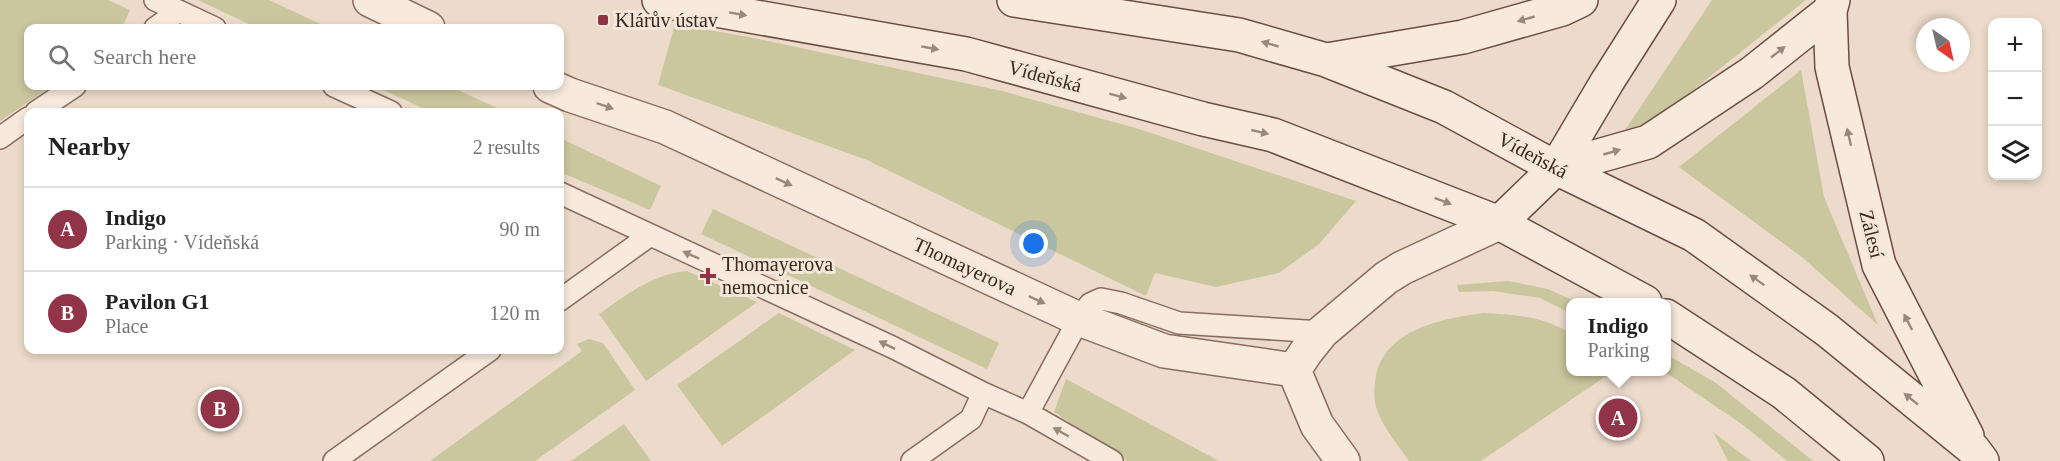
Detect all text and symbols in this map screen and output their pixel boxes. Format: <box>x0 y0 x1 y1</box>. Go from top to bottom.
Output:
place label: Klárův ústav <box>615 9 718 31</box>
one-way arrow <box>728 10 747 19</box>
marker: Klárův ústav <box>596 13 610 27</box>
one-way arrow <box>1517 15 1535 25</box>
north arrow <box>1916 18 1970 72</box>
map controls <box>1988 18 2042 180</box>
button: + <box>1988 18 2042 72</box>
search box <box>24 24 564 90</box>
one-way arrow <box>1261 39 1279 48</box>
icon: search <box>45 41 78 74</box>
text: Search here <box>93 44 196 69</box>
one-way arrow <box>920 44 939 53</box>
one-way arrow <box>1770 47 1785 59</box>
street label: Vídeňská <box>1006 56 1084 96</box>
button: − <box>1988 72 2042 126</box>
one-way arrow <box>1110 92 1128 101</box>
one-way arrow <box>596 102 614 112</box>
button: layers <box>1988 126 2042 180</box>
one-way arrow <box>1251 128 1270 138</box>
street label: Vídeňská <box>1494 128 1572 182</box>
one-way arrow <box>1844 128 1853 147</box>
text: Nearby <box>48 132 130 161</box>
text: 2 results <box>473 136 540 158</box>
one-way arrow <box>1603 147 1622 157</box>
one-way arrow <box>776 177 793 186</box>
one-way arrow <box>1434 196 1452 206</box>
text: Indigo <box>105 205 166 230</box>
street label: Zálesí <box>1855 208 1889 261</box>
text: A <box>60 218 75 240</box>
text: 90 m <box>499 218 540 240</box>
your location <box>1019 229 1048 258</box>
text: Parking · Vídeňská <box>105 231 259 253</box>
street label: Thomayerova <box>910 233 1020 300</box>
one-way arrow <box>682 250 699 259</box>
place label: Thomayerova nemocnice <box>722 253 833 298</box>
marker: Thomayerova nemocnice <box>699 267 717 285</box>
one-way arrow <box>1749 274 1765 286</box>
text: Pavilon G1 <box>105 289 210 314</box>
one-way arrow <box>1029 295 1046 304</box>
popup <box>1566 298 1671 376</box>
text: B <box>61 302 74 324</box>
text: 120 m <box>489 302 540 324</box>
text: Indigo <box>1587 313 1649 338</box>
one-way arrow <box>1903 313 1913 330</box>
text: Place <box>105 315 148 337</box>
text: Parking <box>1587 339 1650 361</box>
one-way arrow <box>878 340 896 350</box>
pin: B <box>200 386 240 432</box>
one-way arrow <box>1904 393 1919 405</box>
pin: A <box>1598 396 1638 440</box>
one-way arrow <box>1052 427 1069 437</box>

